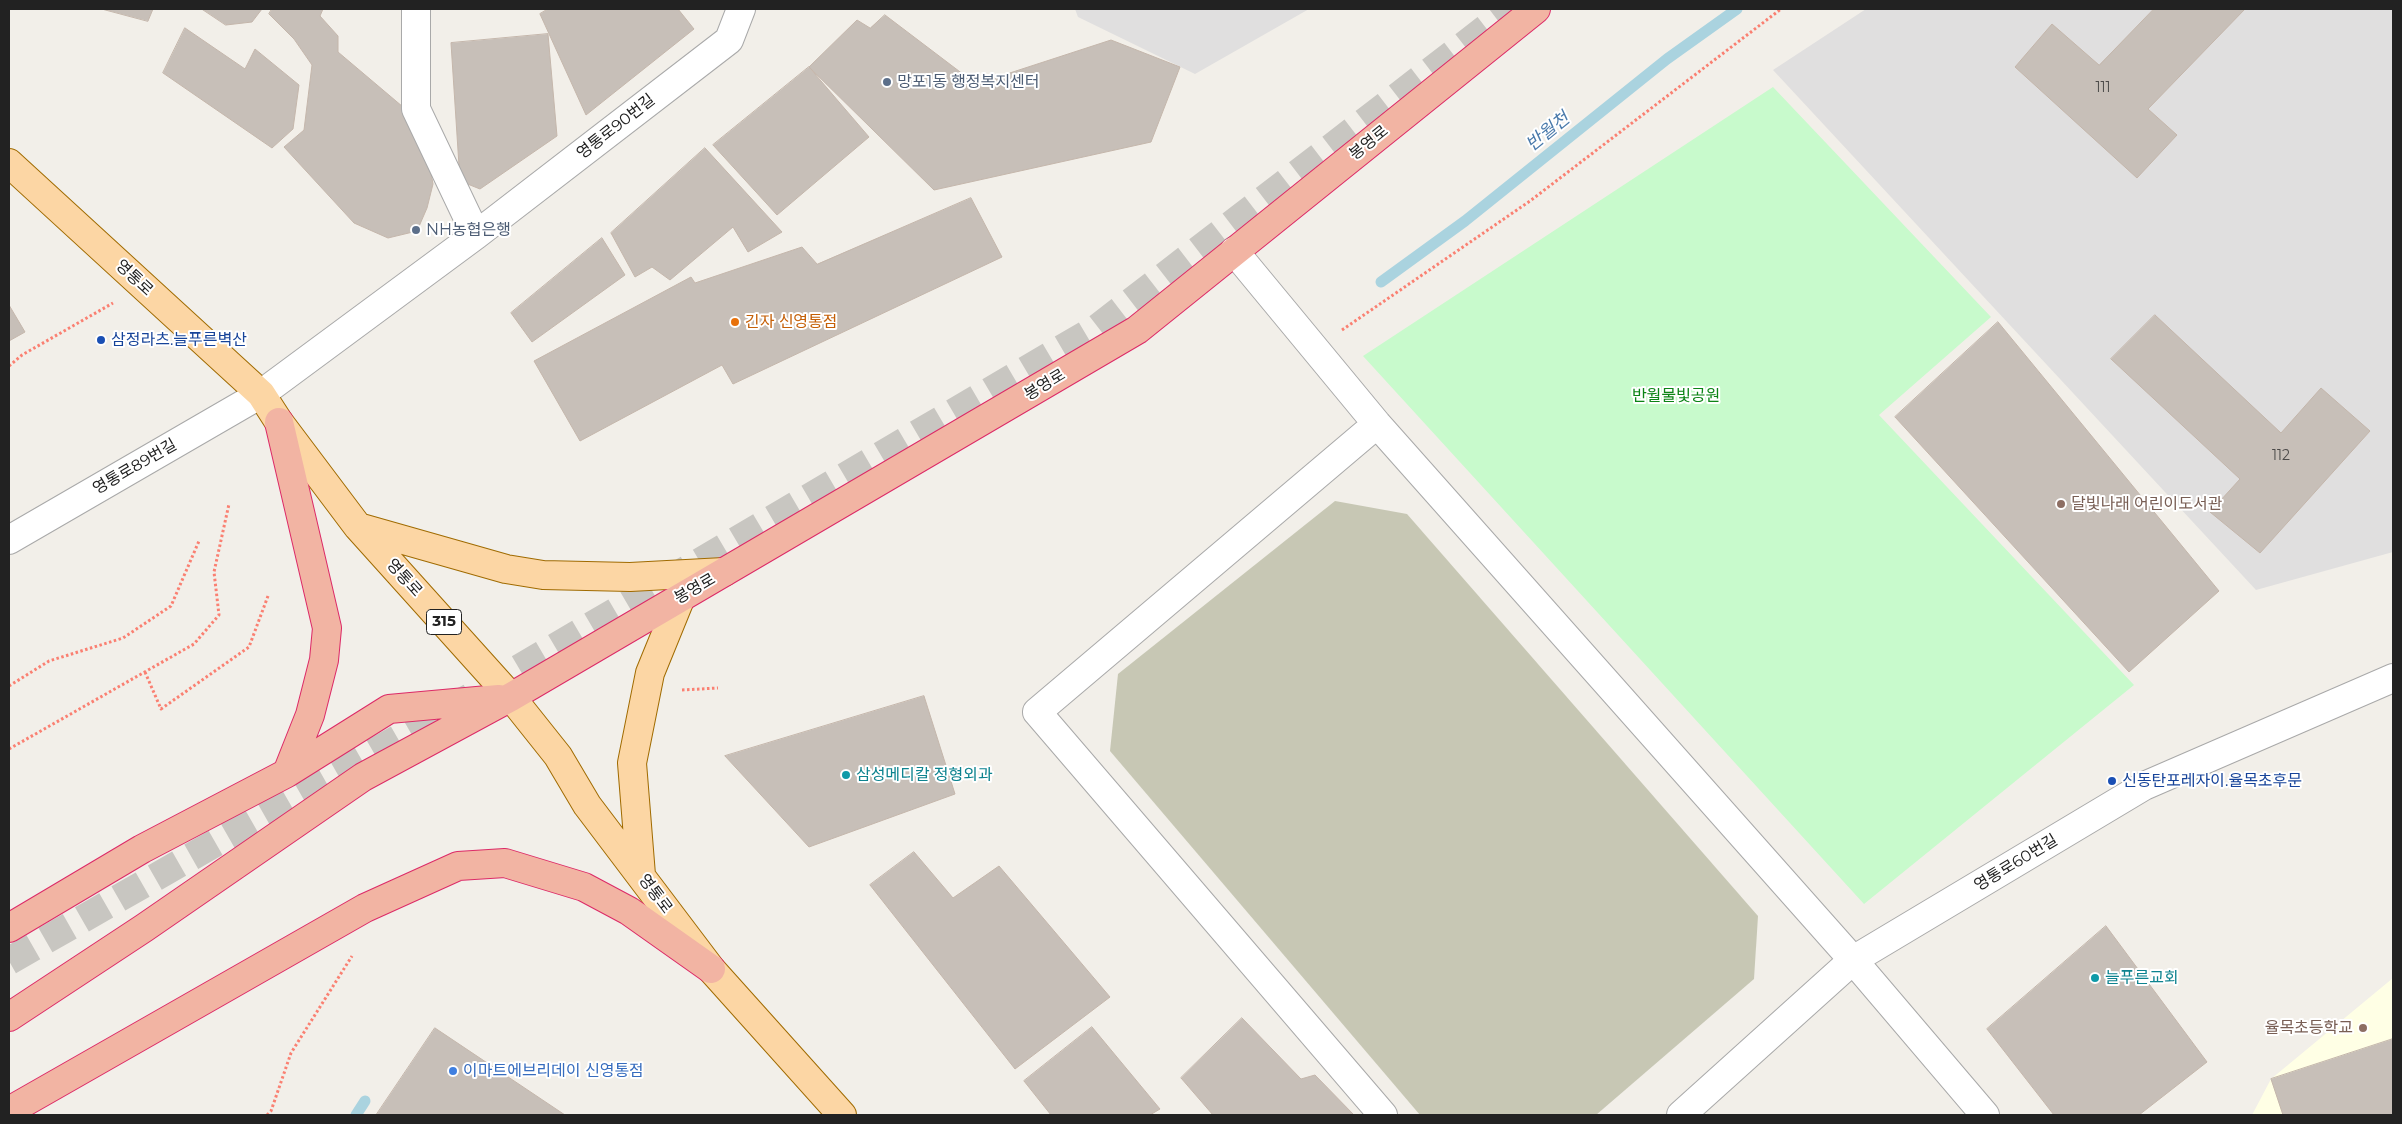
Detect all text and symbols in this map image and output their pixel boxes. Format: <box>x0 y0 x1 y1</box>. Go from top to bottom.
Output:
place label: 망포1동 행정복지센터 <box>897 72 1039 92</box>
marker: 망포1동 행정복지센터 <box>881 76 893 88</box>
house number: 111 <box>2095 80 2111 96</box>
street label: 영통로90번길 <box>573 91 659 163</box>
water label: 반월천 <box>1522 108 1574 156</box>
street label: 봉영로 <box>1346 122 1392 164</box>
place label: NH농협은행 <box>426 220 511 240</box>
marker: NH농협은행 <box>410 224 422 236</box>
street label: 영통로 <box>111 256 157 300</box>
place label: 긴자 신영통점 <box>745 312 838 332</box>
marker: 긴자 신영통점 <box>729 316 741 328</box>
place label: 삼정라츠.늘푸른벽산 <box>111 330 247 350</box>
marker: 삼정라츠.늘푸른벽산 <box>95 334 107 346</box>
street label: 봉영로 <box>1021 365 1069 405</box>
park label: 반월물빛공원 <box>1632 386 1720 406</box>
street label: 영통로89번길 <box>90 435 180 499</box>
house number: 112 <box>2272 448 2290 464</box>
place label: 달빛나래 어린이도서관 <box>2071 494 2222 514</box>
marker: 달빛나래 어린이도서관 <box>2055 498 2067 510</box>
street label: 영통로 <box>382 555 426 601</box>
street label: 봉영로 <box>671 570 719 608</box>
road number: 315 <box>426 610 462 634</box>
place label: 삼성메디칼 정형외과 <box>856 765 993 785</box>
marker: 삼성메디칼 정형외과 <box>840 769 852 781</box>
place label: 신동탄포레자이.율목초후문 <box>2122 771 2302 791</box>
marker: 신동탄포레자이.율목초후문 <box>2106 775 2118 787</box>
street label: 영통로60번길 <box>1971 831 2061 895</box>
street label: 영통로 <box>634 871 676 917</box>
place label: 늘푸른교회 <box>2105 968 2179 988</box>
marker: 늘푸른교회 <box>2089 972 2101 984</box>
place label: 율목초등학교 <box>2265 1018 2353 1038</box>
marker: 율목초등학교 <box>2357 1022 2369 1034</box>
place label: 이마트에브리데이 신영통점 <box>463 1061 644 1081</box>
marker: 이마트에브리데이 신영통점 <box>447 1065 459 1077</box>

